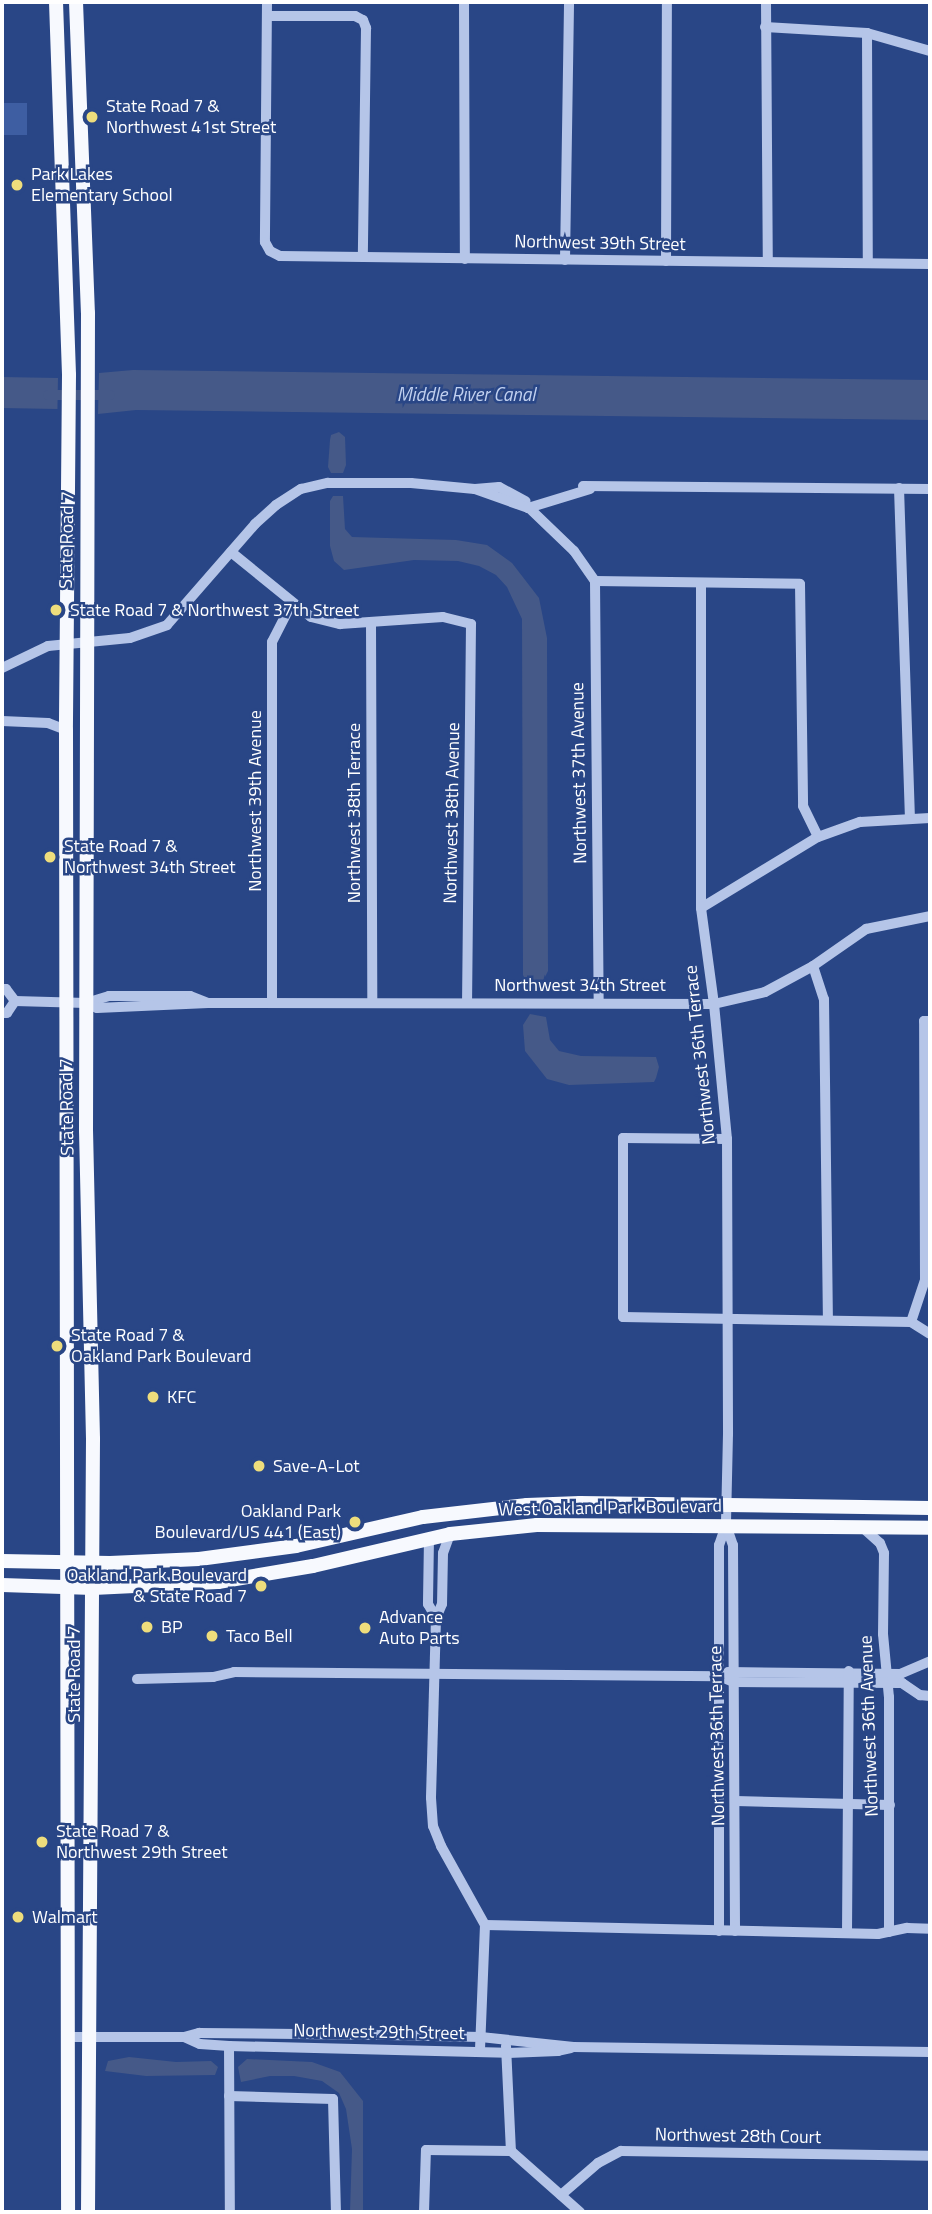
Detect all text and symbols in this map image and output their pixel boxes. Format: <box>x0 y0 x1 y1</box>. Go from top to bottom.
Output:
place label: State Road 7 & Northwest 41st Street <box>106 96 276 138</box>
marker: State Road 7 & Northwest 41st Street <box>84 109 100 125</box>
place label: Park Lakes Elementary School <box>31 164 173 206</box>
marker: Park Lakes Elementary School <box>9 177 25 193</box>
street label: Northwest 39th Street <box>514 231 686 255</box>
water label: Middle River Canal <box>397 383 535 405</box>
street label: State Road 7 <box>55 491 79 589</box>
place label: State Road 7 & Northwest 37th Street <box>70 599 359 621</box>
marker: State Road 7 & Northwest 37th Street <box>48 602 64 618</box>
street label: Northwest 37th Avenue <box>567 682 591 864</box>
street label: Northwest 39th Avenue <box>244 710 266 892</box>
street label: Northwest 38th Avenue <box>440 722 464 904</box>
street label: Northwest 38th Terrace <box>343 723 365 903</box>
place label: State Road 7 & Northwest 34th Street <box>64 836 236 878</box>
marker: State Road 7 & Northwest 34th Street <box>42 849 58 865</box>
street label: Northwest 36th Terrace <box>680 964 720 1146</box>
street label: Northwest 34th Street <box>494 974 666 996</box>
street label: State Road 7 <box>55 1058 79 1156</box>
place label: State Road 7 & Oakland Park Boulevard <box>71 1325 252 1368</box>
marker: State Road 7 & Oakland Park Boulevard <box>49 1338 65 1354</box>
place label: KFC <box>167 1386 196 1408</box>
marker: KFC <box>145 1389 161 1405</box>
place label: Save-A-Lot <box>273 1455 360 1477</box>
marker: Save-A-Lot <box>251 1458 267 1474</box>
street label: West Oakland Park Boulevard <box>498 1495 722 1521</box>
place label: Oakland Park Boulevard/US 441 (East) <box>155 1501 341 1544</box>
marker: Oakland Park Boulevard/US 441 (East) <box>347 1514 363 1530</box>
place label: Oakland Park Boulevard & State Road 7 <box>66 1565 247 1608</box>
marker: Oakland Park Boulevard & State Road 7 <box>253 1578 269 1594</box>
place label: Advance Auto Parts <box>379 1607 460 1650</box>
place label: BP <box>161 1616 183 1638</box>
marker: BP <box>139 1619 155 1635</box>
marker: Advance Auto Parts <box>357 1620 373 1636</box>
street label: State Road 7 <box>63 1625 85 1723</box>
place label: Taco Bell <box>226 1625 293 1647</box>
marker: Taco Bell <box>204 1628 220 1644</box>
street label: Northwest 36th Avenue <box>855 1635 883 1817</box>
street label: Northwest 36th Terrace <box>705 1646 729 1826</box>
place label: State Road 7 & Northwest 29th Street <box>56 1821 228 1864</box>
marker: State Road 7 & Northwest 29th Street <box>34 1834 50 1850</box>
place label: Walmart <box>32 1906 97 1928</box>
marker: Walmart <box>10 1909 26 1925</box>
street label: Northwest 29th Street <box>293 2020 465 2044</box>
street label: Northwest 28th Court <box>655 2124 821 2148</box>

